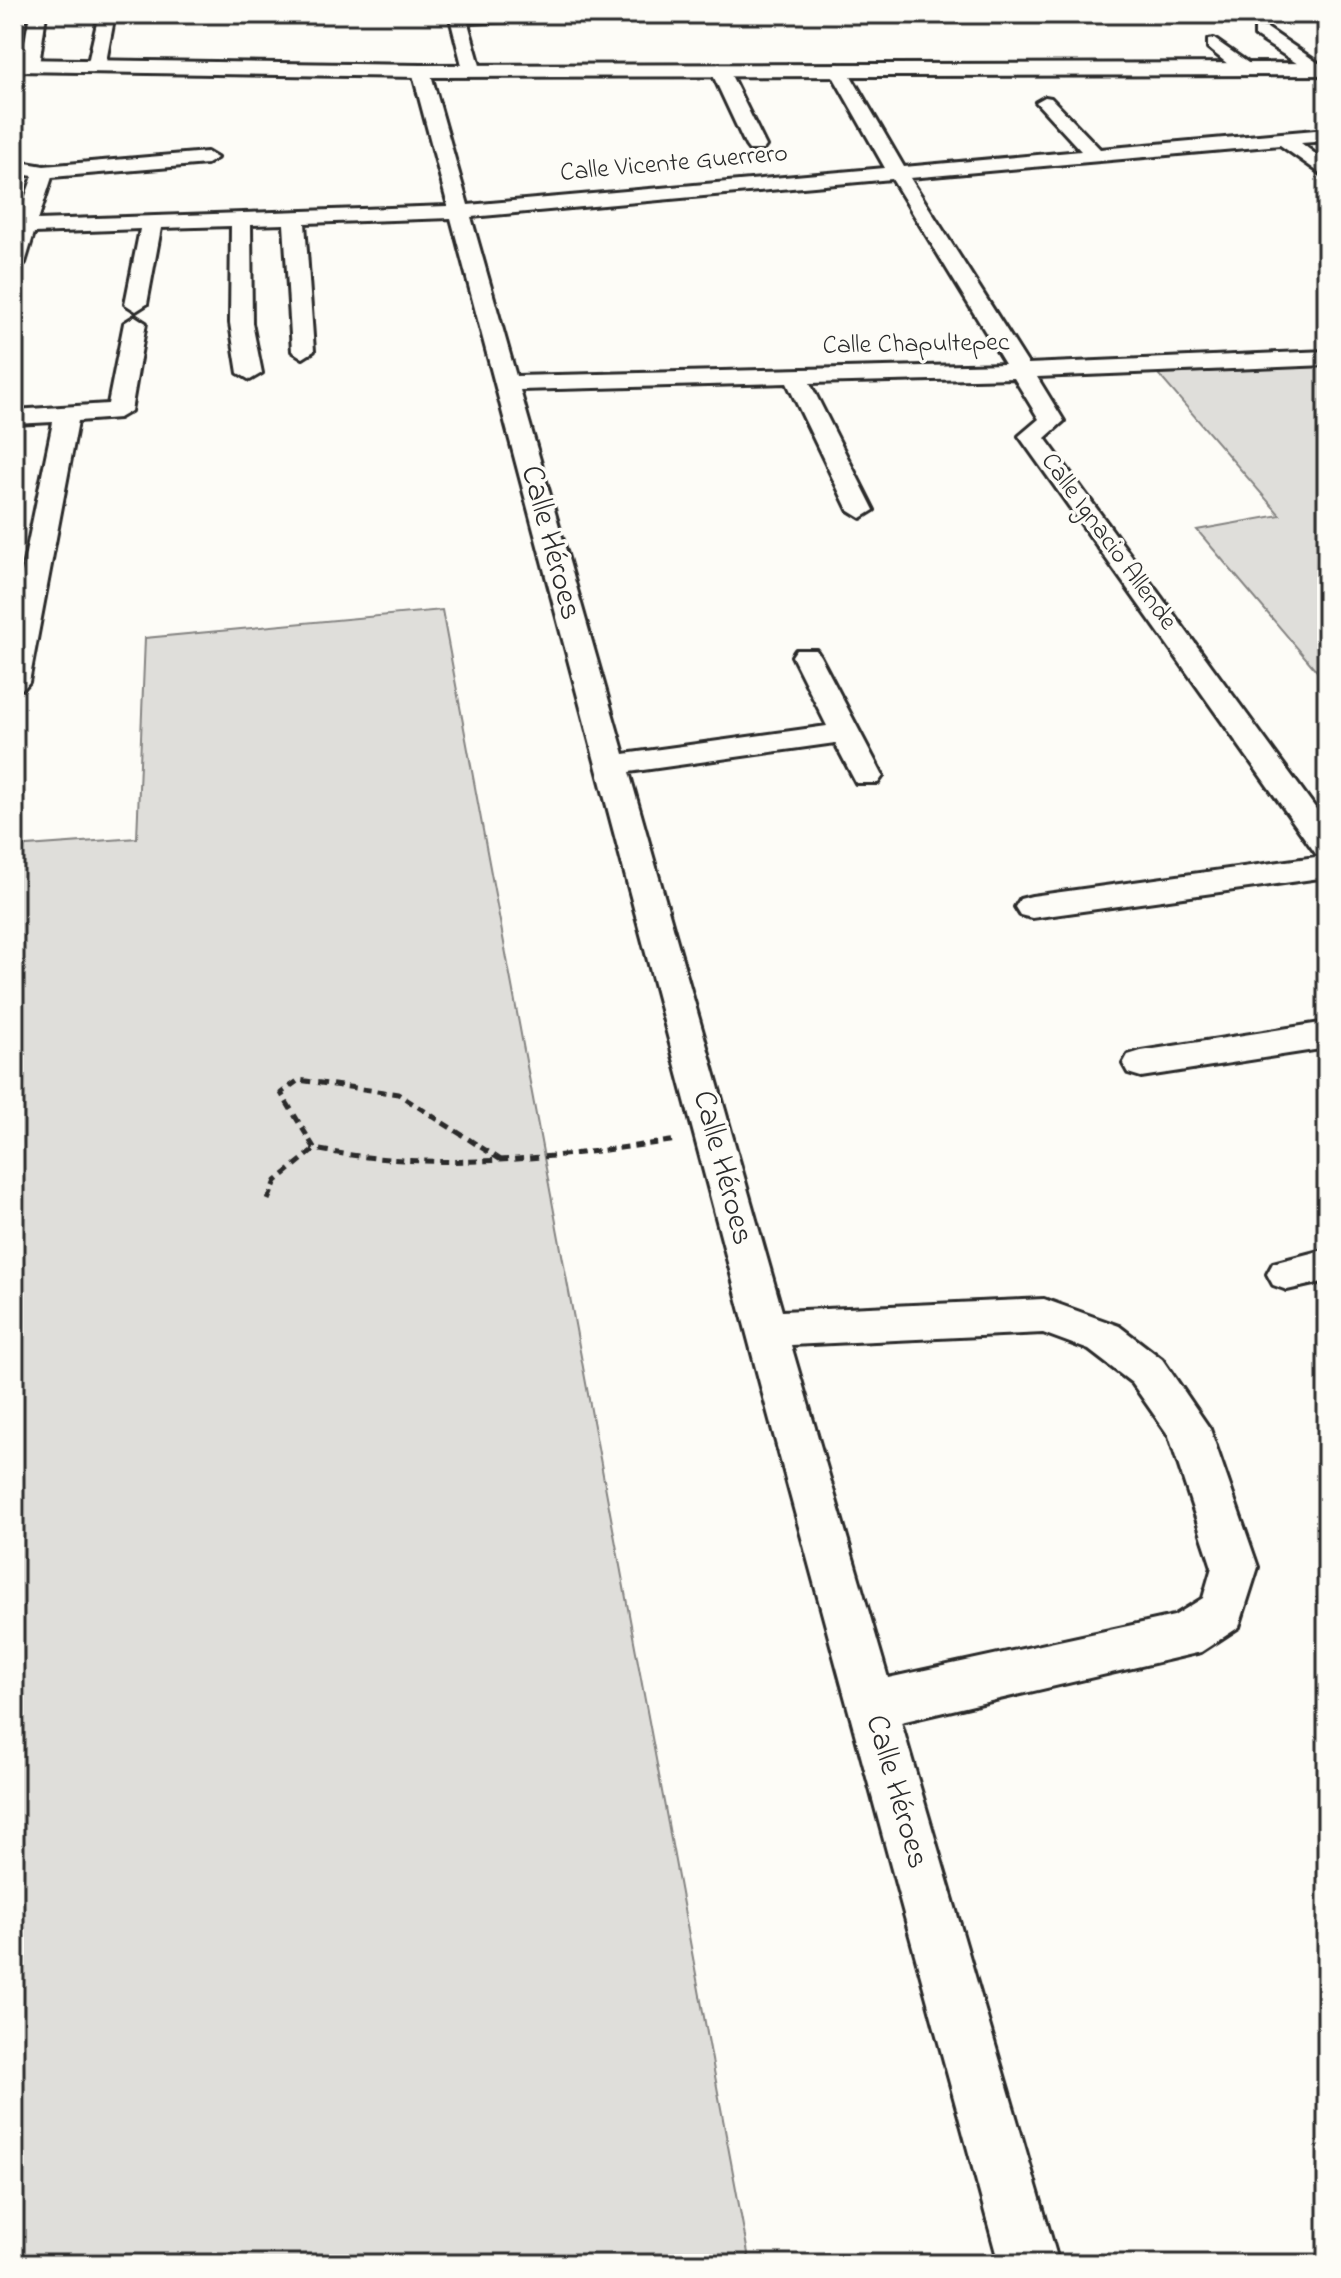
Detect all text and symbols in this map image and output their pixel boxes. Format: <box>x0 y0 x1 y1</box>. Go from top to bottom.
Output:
street label: Calle Vicente Guerrero <box>559 135 789 193</box>
street label: Calle Chapultepec <box>822 324 1010 366</box>
street label: Calle Ignacio Allende <box>1030 445 1186 639</box>
street label: Calle Héroes <box>507 461 593 625</box>
street label: Calle Héroes <box>679 1086 765 1250</box>
street label: Calle Héroes <box>852 1710 940 1874</box>

